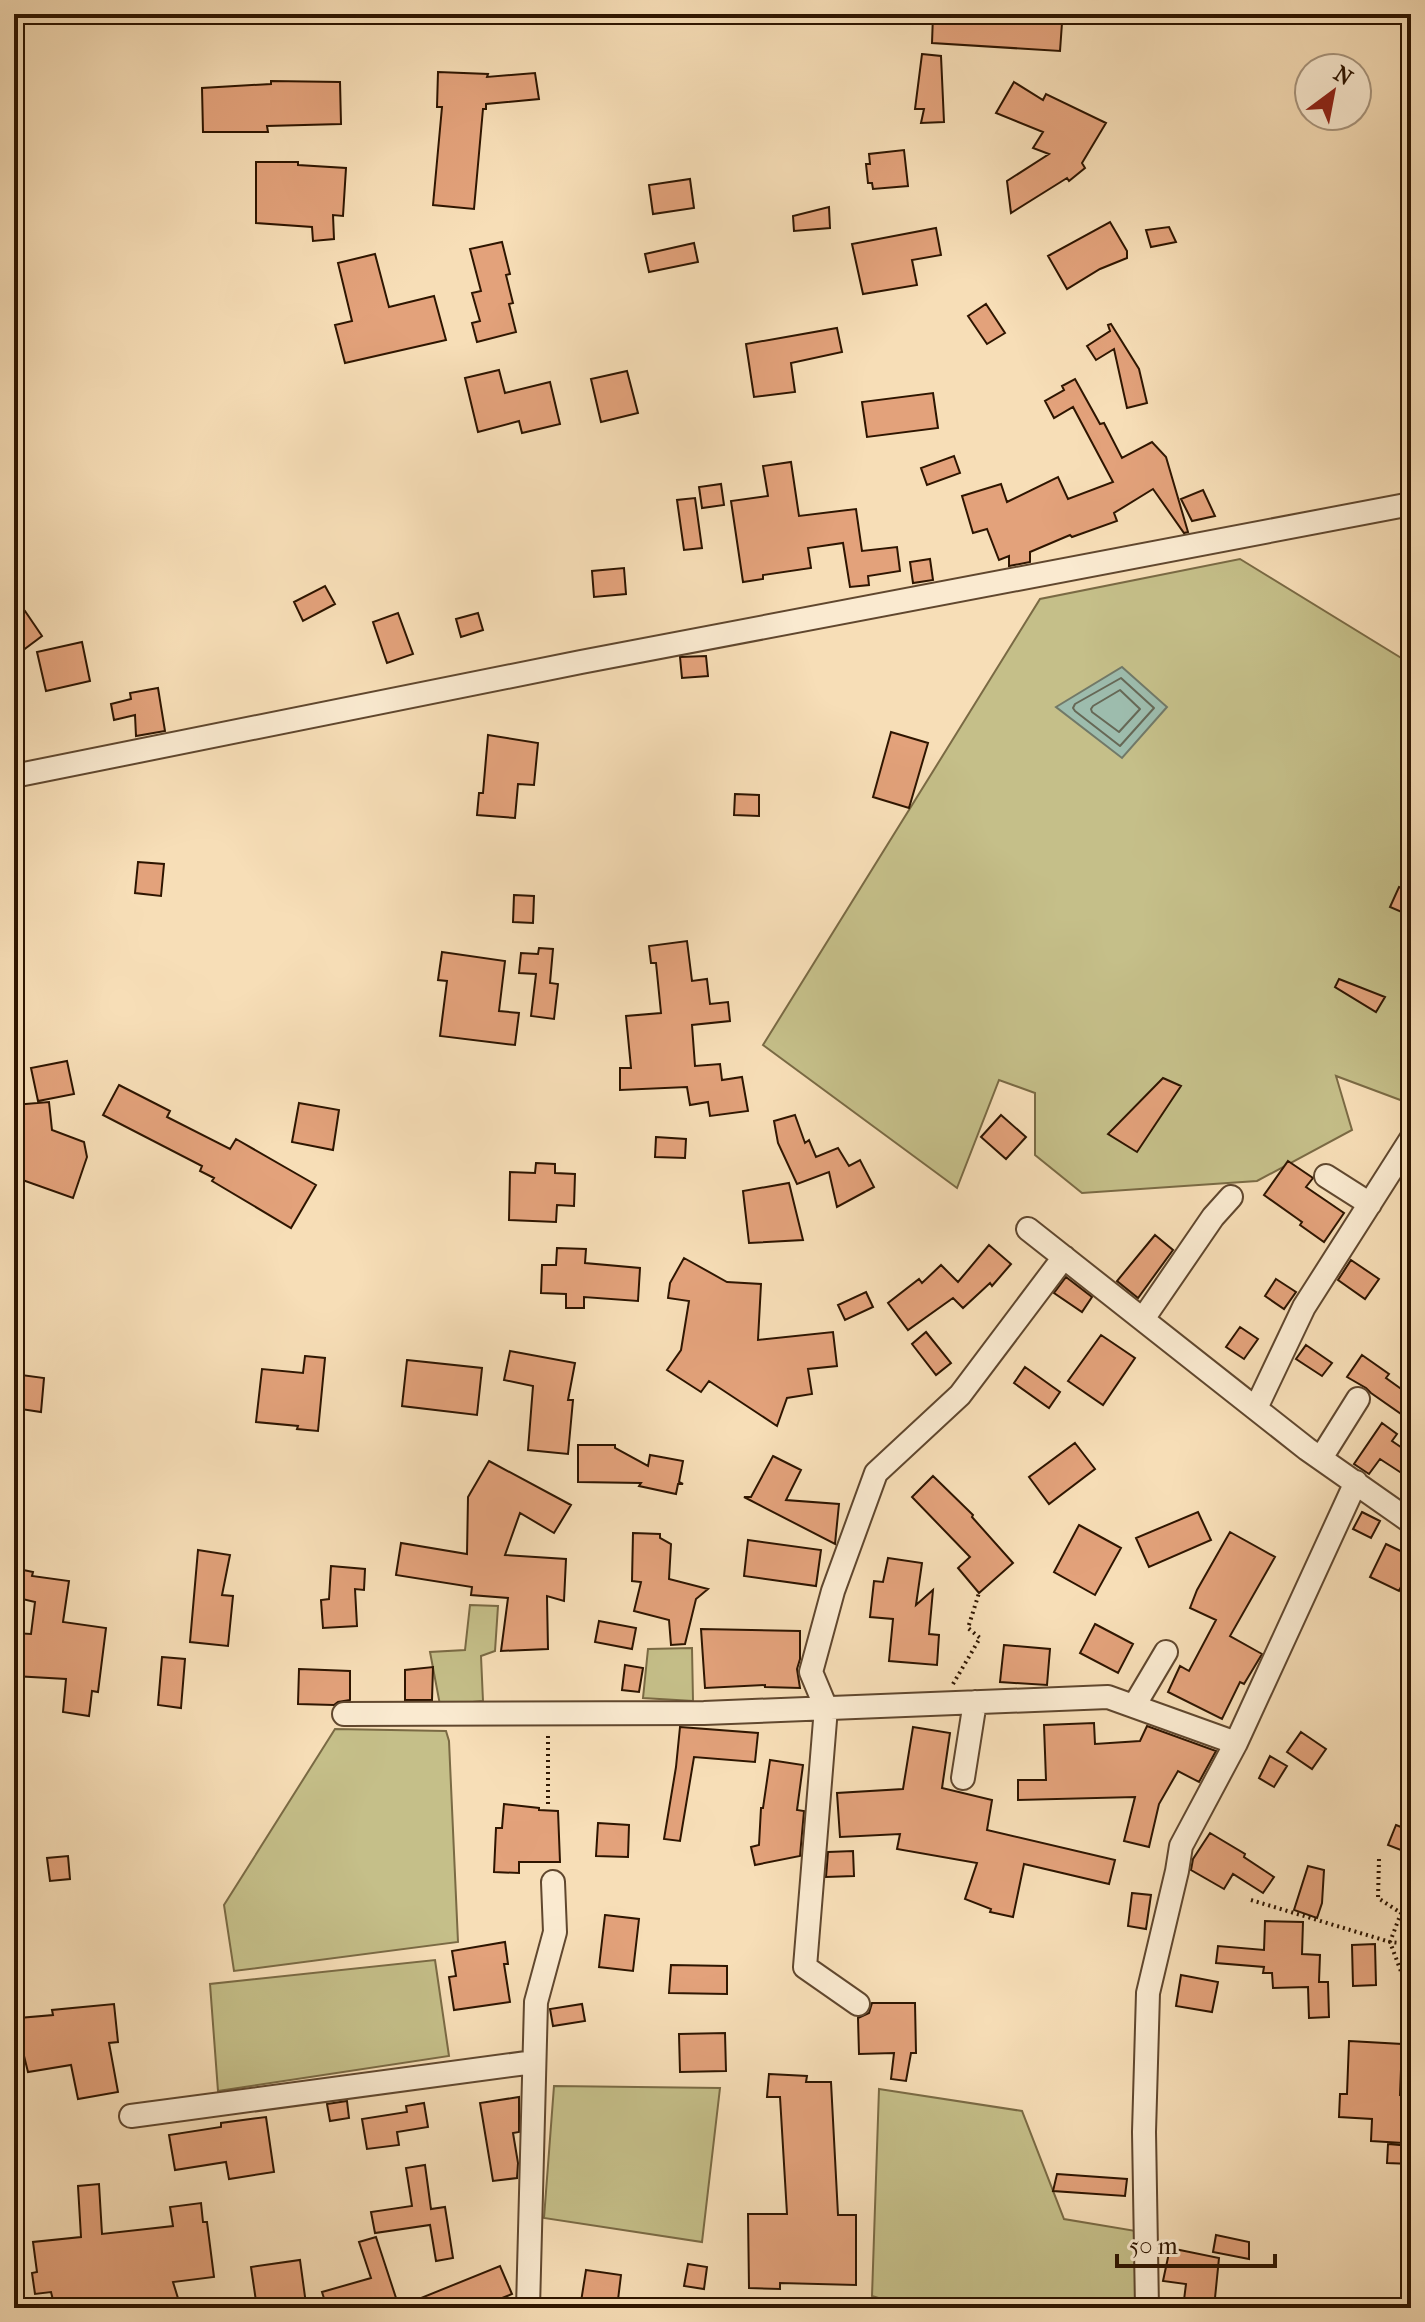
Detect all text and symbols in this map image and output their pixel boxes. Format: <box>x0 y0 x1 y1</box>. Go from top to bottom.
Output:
north arrow <box>1293 52 1373 132</box>
text: N <box>1329 60 1357 91</box>
scale bar <box>1117 2218 1275 2268</box>
text: 50 m <box>1129 2232 1178 2260</box>

